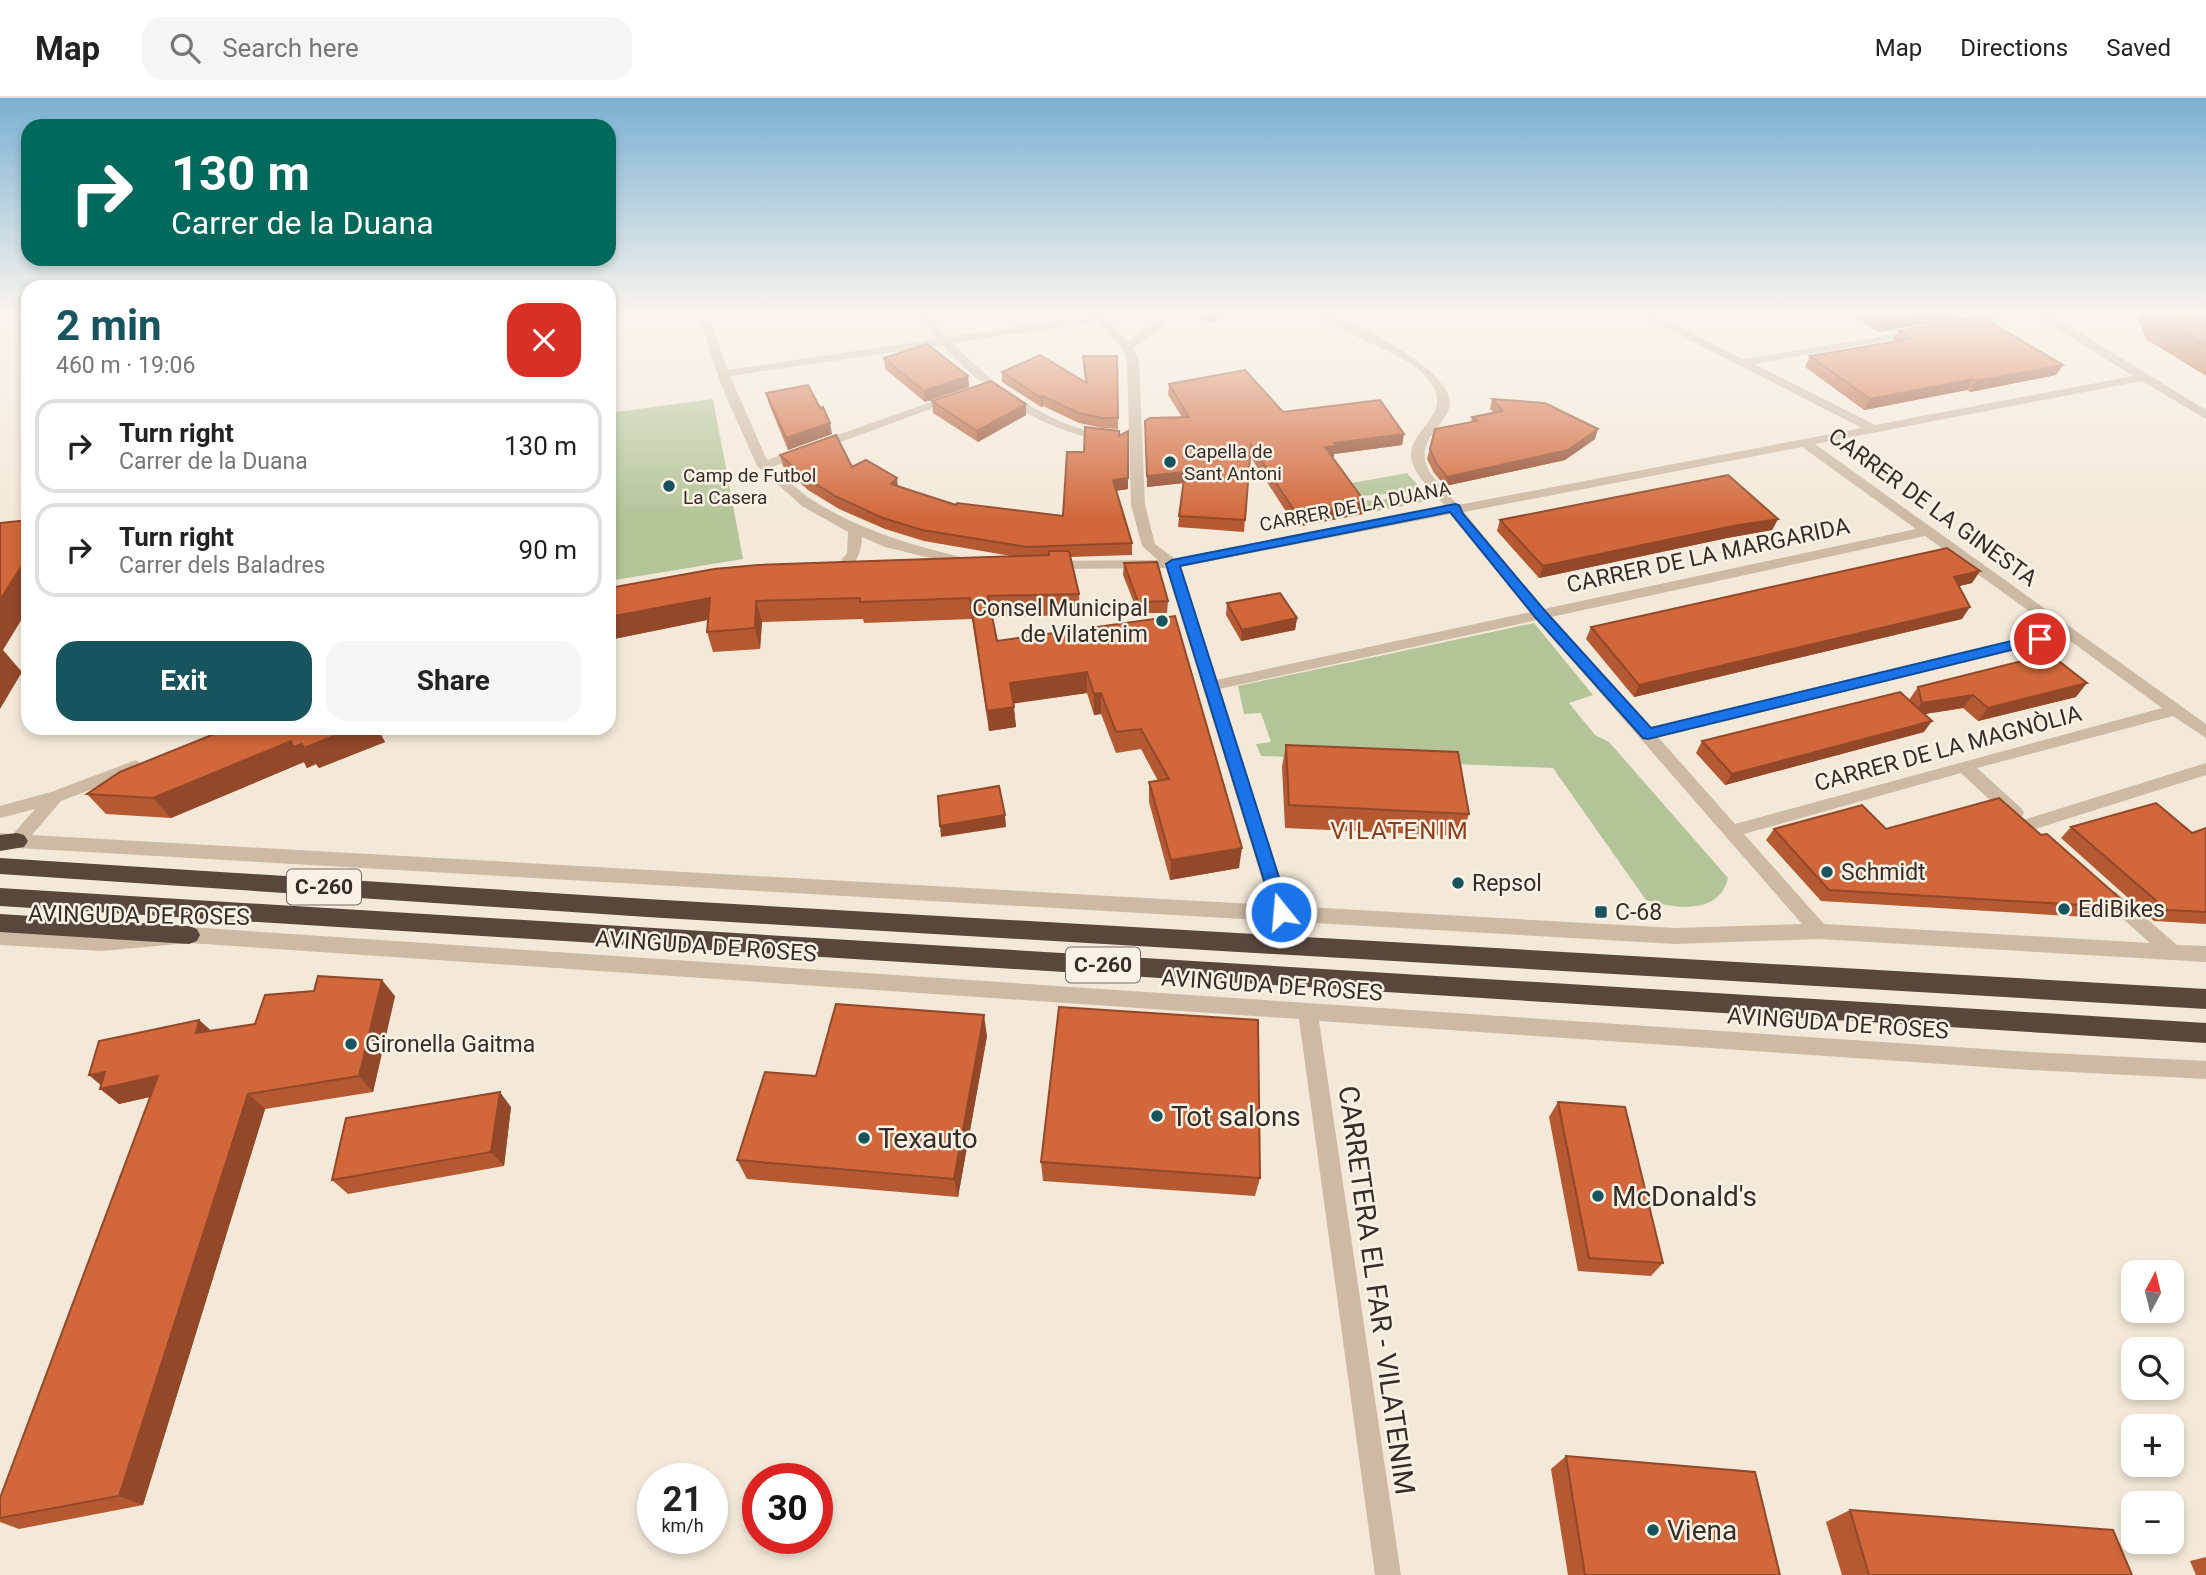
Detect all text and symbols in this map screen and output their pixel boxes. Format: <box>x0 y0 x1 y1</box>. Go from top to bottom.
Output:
search box <box>142 17 632 80</box>
text: Map <box>35 29 100 68</box>
icon: search <box>166 29 204 67</box>
text: Search here <box>222 33 359 63</box>
text: Map <box>1875 34 1922 62</box>
text: Directions <box>1960 34 2068 62</box>
text: Saved <box>2106 34 2171 62</box>
text: 130 m <box>171 145 310 202</box>
icon: right <box>56 147 147 238</box>
text: Carrer de la Duana <box>171 204 434 242</box>
text: 2 min <box>56 301 162 350</box>
button: close <box>507 303 581 377</box>
text: 460 m · 19:06 <box>56 352 195 379</box>
text: Turn right <box>119 418 234 448</box>
street label: CARRER DE LA GINESTA <box>1823 423 2042 592</box>
icon: right <box>60 427 98 465</box>
text: 130 m <box>504 431 577 461</box>
place label: Capella de Sant Antoni <box>1184 440 1282 485</box>
text: Carrer de la Duana <box>119 448 308 475</box>
marker: Capella de Sant Antoni <box>1162 454 1178 470</box>
place label: Camp de Futbol La Casera <box>683 464 816 509</box>
street label: CARRER DE LA DUANA <box>1258 477 1453 536</box>
marker: Camp de Futbol La Casera <box>661 478 677 494</box>
street label: CARRER DE LA MARGARIDA <box>1564 512 1852 599</box>
text: Turn right <box>119 522 234 552</box>
icon: right <box>60 531 98 569</box>
text: 90 m <box>519 535 577 565</box>
text: Carrer dels Baladres <box>119 552 325 579</box>
place label: Consel Municipal de Vilatenim <box>972 595 1148 648</box>
pin <box>2010 609 2070 669</box>
marker: Consel Municipal de Vilatenim <box>1154 613 1170 629</box>
icon: arrive <box>2021 620 2059 658</box>
button: Exit <box>56 641 312 721</box>
button: Share <box>326 641 581 721</box>
street label: CARRER DE LA MAGNÒLIA <box>1811 699 2085 797</box>
district label: VILATENIM <box>1330 817 1470 845</box>
place label: Schmidt <box>1841 859 1926 886</box>
marker: Schmidt <box>1819 864 1835 880</box>
road number: C-260 <box>287 870 361 904</box>
place label: Repsol <box>1472 870 1542 897</box>
position arrow <box>1244 875 1318 949</box>
marker: Repsol <box>1450 875 1466 891</box>
place label: EdiBikes <box>2078 896 2165 923</box>
place label: C-68 <box>1615 899 1662 926</box>
street label: AVINGUDA DE ROSES <box>28 900 250 931</box>
marker: EdiBikes <box>2056 901 2072 917</box>
marker: C-68 <box>1593 904 1609 920</box>
street label: AVINGUDA DE ROSES <box>594 925 818 968</box>
road number: C-260 <box>1066 948 1140 982</box>
street label: AVINGUDA DE ROSES <box>1160 964 1384 1007</box>
street label: AVINGUDA DE ROSES <box>1726 1002 1950 1045</box>
place label: Gironella Gaitma <box>365 1031 535 1058</box>
marker: Gironella Gaitma <box>343 1036 359 1052</box>
street label: CARRETERA EL FAR - VILATENIM <box>1331 1084 1422 1497</box>
place label: Tot salons <box>1171 1100 1301 1133</box>
marker: Tot salons <box>1149 1108 1165 1124</box>
place label: Texauto <box>878 1122 978 1155</box>
marker: Texauto <box>856 1130 872 1146</box>
place label: McDonald's <box>1612 1180 1757 1213</box>
marker: McDonald's <box>1590 1188 1606 1204</box>
north arrow <box>2121 1260 2184 1323</box>
map controls <box>2121 1260 2184 1554</box>
button: search <box>2121 1337 2184 1400</box>
button: + <box>2121 1414 2184 1477</box>
speed limit sign: 30 <box>742 1463 833 1554</box>
text: 21 <box>662 1479 703 1520</box>
button: − <box>2121 1491 2184 1554</box>
place label: Viena <box>1667 1514 1737 1547</box>
text: km/h <box>661 1515 704 1536</box>
marker: Viena <box>1645 1522 1661 1538</box>

